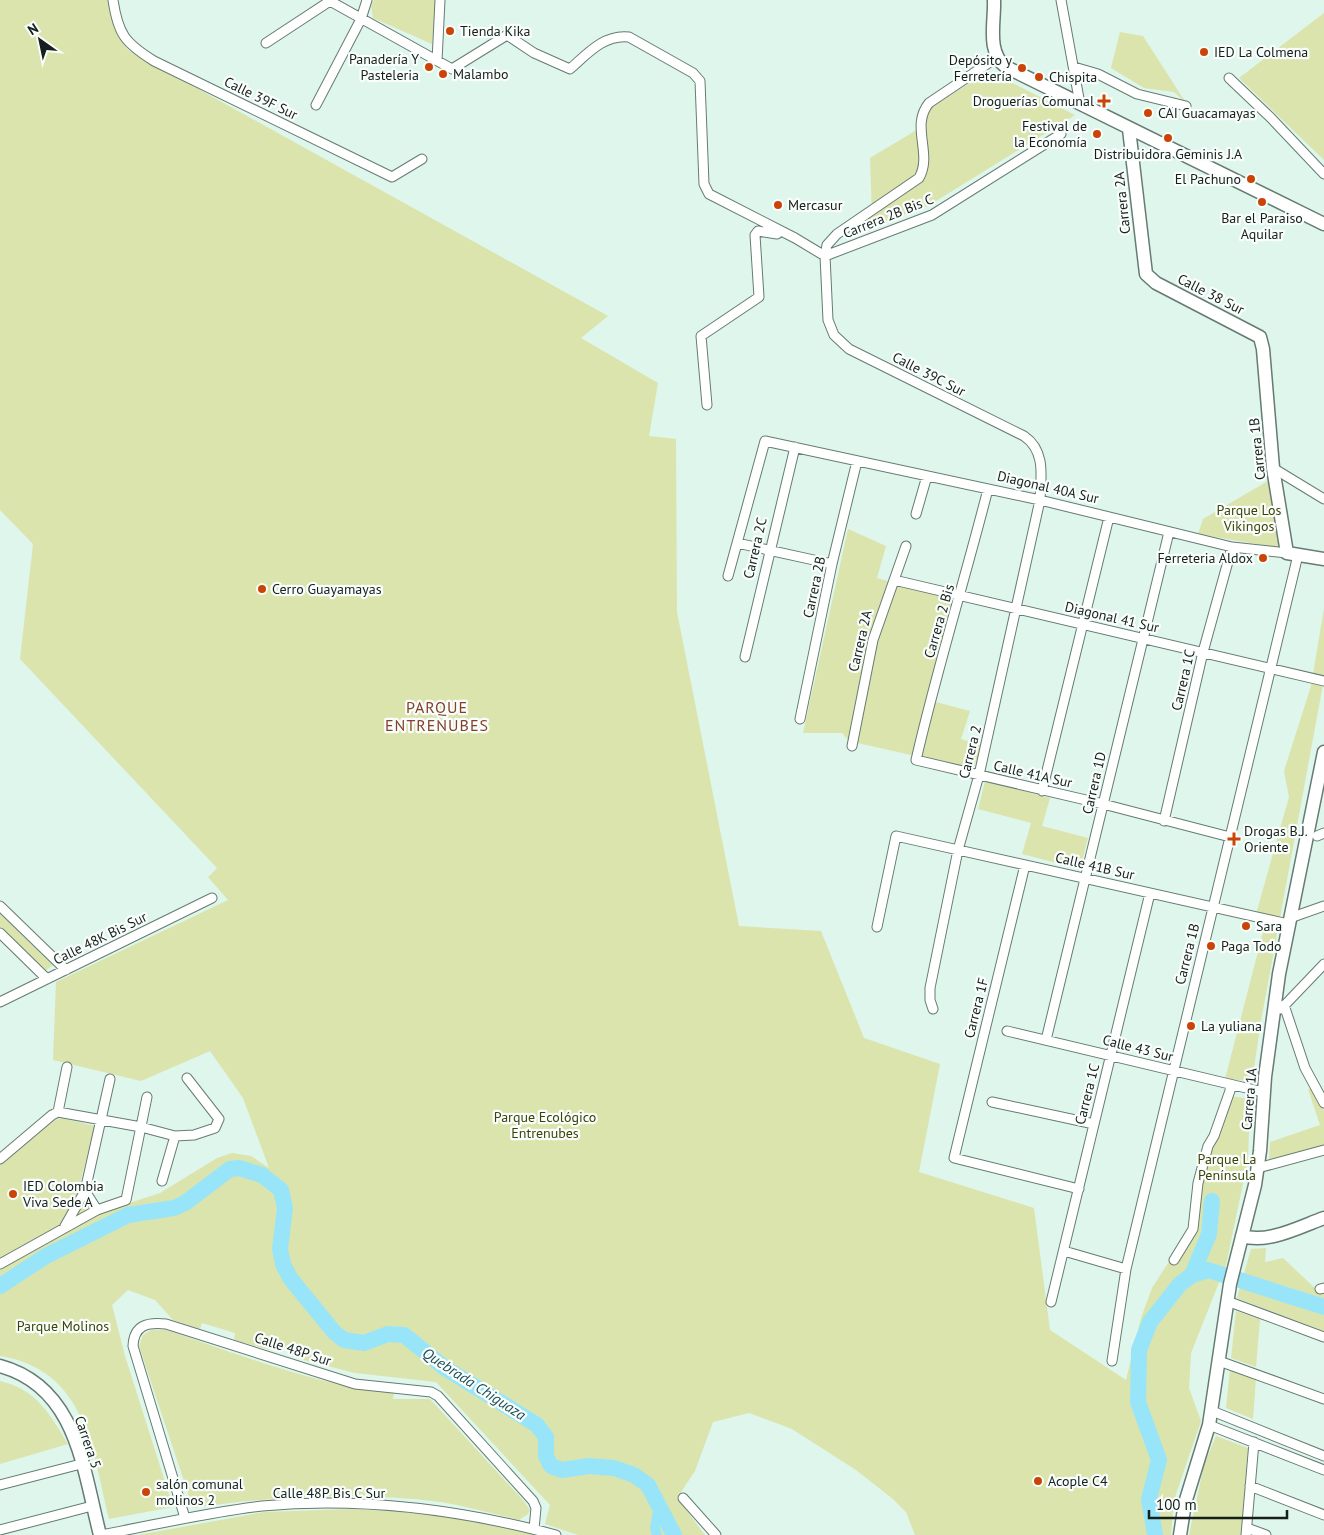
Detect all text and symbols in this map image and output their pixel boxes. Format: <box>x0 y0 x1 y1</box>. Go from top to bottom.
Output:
north arrow <box>15 15 65 65</box>
text: N <box>24 19 42 39</box>
place label: Tienda Kika <box>460 22 531 40</box>
marker: Tienda Kika <box>444 25 456 37</box>
place label: IED La Colmena <box>1214 43 1308 61</box>
marker: IED La Colmena <box>1198 46 1210 58</box>
place label: Panadería Y Pasteleria <box>349 50 419 84</box>
place label: Depósito y Ferretería <box>949 51 1012 85</box>
marker: Panadería Y Pasteleria <box>423 61 435 73</box>
marker: Depósito y Ferretería <box>1016 62 1028 74</box>
place label: Malambo <box>453 65 508 83</box>
marker: Malambo <box>437 68 449 80</box>
place label: Chispita <box>1049 68 1097 86</box>
marker: Chispita <box>1033 71 1045 83</box>
street label: Calle 39F Sur <box>221 72 301 124</box>
place label: Droguerías Comunal <box>973 92 1094 110</box>
marker: Droguerías Comunal <box>1098 95 1110 107</box>
place label: CAI Guacamayas <box>1158 104 1256 122</box>
marker: CAI Guacamayas <box>1142 107 1154 119</box>
place label: Festival de la Economía <box>1014 117 1087 151</box>
marker: Festival de la Economía <box>1091 128 1103 140</box>
marker: Distribuidora Geminis J.A <box>1162 132 1174 144</box>
place label: Distribuidora Geminis J.A <box>1094 145 1243 163</box>
street label: Carrera 2A <box>1110 170 1134 235</box>
place label: El Pachuno <box>1175 170 1241 188</box>
marker: El Pachuno <box>1245 173 1257 185</box>
street label: Carrera 2B Bis C <box>840 190 936 242</box>
place label: Mercasur <box>788 196 843 214</box>
marker: Bar el Paraiso Aquilar <box>1256 196 1268 208</box>
marker: Mercasur <box>772 199 784 211</box>
place label: Bar el Paraiso Aquilar <box>1221 209 1303 243</box>
street label: Calle 38 Sur <box>1175 270 1248 319</box>
street label: Calle 39C Sur <box>889 348 969 400</box>
street label: Carrera 1B <box>1245 417 1269 481</box>
street label: Diagonal 40A Sur <box>995 467 1101 507</box>
park label: Parque Los Vikingos <box>1217 501 1281 535</box>
street label: Carrera 2C <box>739 516 771 580</box>
place label: Ferreteria Aldox <box>1157 549 1253 567</box>
marker: Ferreteria Aldox <box>1257 552 1269 564</box>
street label: Carrera 2B <box>799 555 829 619</box>
place label: Cerro Guayamayas <box>272 580 382 598</box>
street label: Carrera 2 Bis <box>920 582 958 660</box>
marker: Cerro Guayamayas <box>256 583 268 595</box>
street label: Diagonal 41 Sur <box>1063 597 1161 637</box>
street label: Carrera 2A <box>844 608 876 674</box>
street label: Carrera 1C <box>1167 648 1199 712</box>
district label: PARQUE ENTRENUBES <box>385 697 489 735</box>
street label: Carrera 2 <box>955 723 985 781</box>
street label: Carrera 1D <box>1078 750 1110 816</box>
street label: Calle 41A Sur <box>992 756 1074 792</box>
place label: Drogas B.J. Oriente <box>1244 822 1308 856</box>
marker: Drogas B.J. Oriente <box>1228 833 1240 845</box>
street label: Calle 41B Sur <box>1054 848 1137 884</box>
street label: Calle 48K Bis Sur <box>50 907 150 968</box>
place label: Sara <box>1256 917 1282 935</box>
marker: Sara <box>1240 920 1252 932</box>
street label: Carrera 1B <box>1171 921 1203 987</box>
place label: Paga Todo <box>1221 937 1282 955</box>
marker: Paga Todo <box>1205 940 1217 952</box>
street label: Carrera 1F <box>960 976 992 1040</box>
place label: La yuliana <box>1201 1017 1262 1035</box>
marker: La yuliana <box>1185 1020 1197 1032</box>
street label: Calle 43 Sur <box>1101 1031 1176 1066</box>
street label: Carrera 1C <box>1071 1062 1103 1126</box>
street label: Carrera 1A <box>1237 1066 1261 1131</box>
park label: Parque Ecológico Entrenubes <box>494 1108 596 1142</box>
park label: Parque La Península <box>1198 1150 1256 1184</box>
place label: IED Colombia Viva Sede A <box>22 1177 104 1211</box>
marker: IED Colombia Viva Sede A <box>7 1188 19 1200</box>
park label: Parque Molinos <box>17 1317 109 1335</box>
street label: Calle 48P Sur <box>252 1328 334 1370</box>
water label: Quebrada Chiguaza <box>419 1343 530 1424</box>
street label: Carrera 5 <box>71 1413 105 1471</box>
place label: Acople C4 <box>1048 1472 1108 1490</box>
place label: salón comunal molinos 2 <box>156 1475 243 1509</box>
marker: Acople C4 <box>1032 1475 1044 1487</box>
street label: Calle 48P Bis C Sur <box>273 1484 385 1502</box>
marker: salón comunal molinos 2 <box>140 1486 152 1498</box>
scale bar <box>1149 1488 1286 1520</box>
text: 100 m <box>1156 1495 1197 1514</box>

